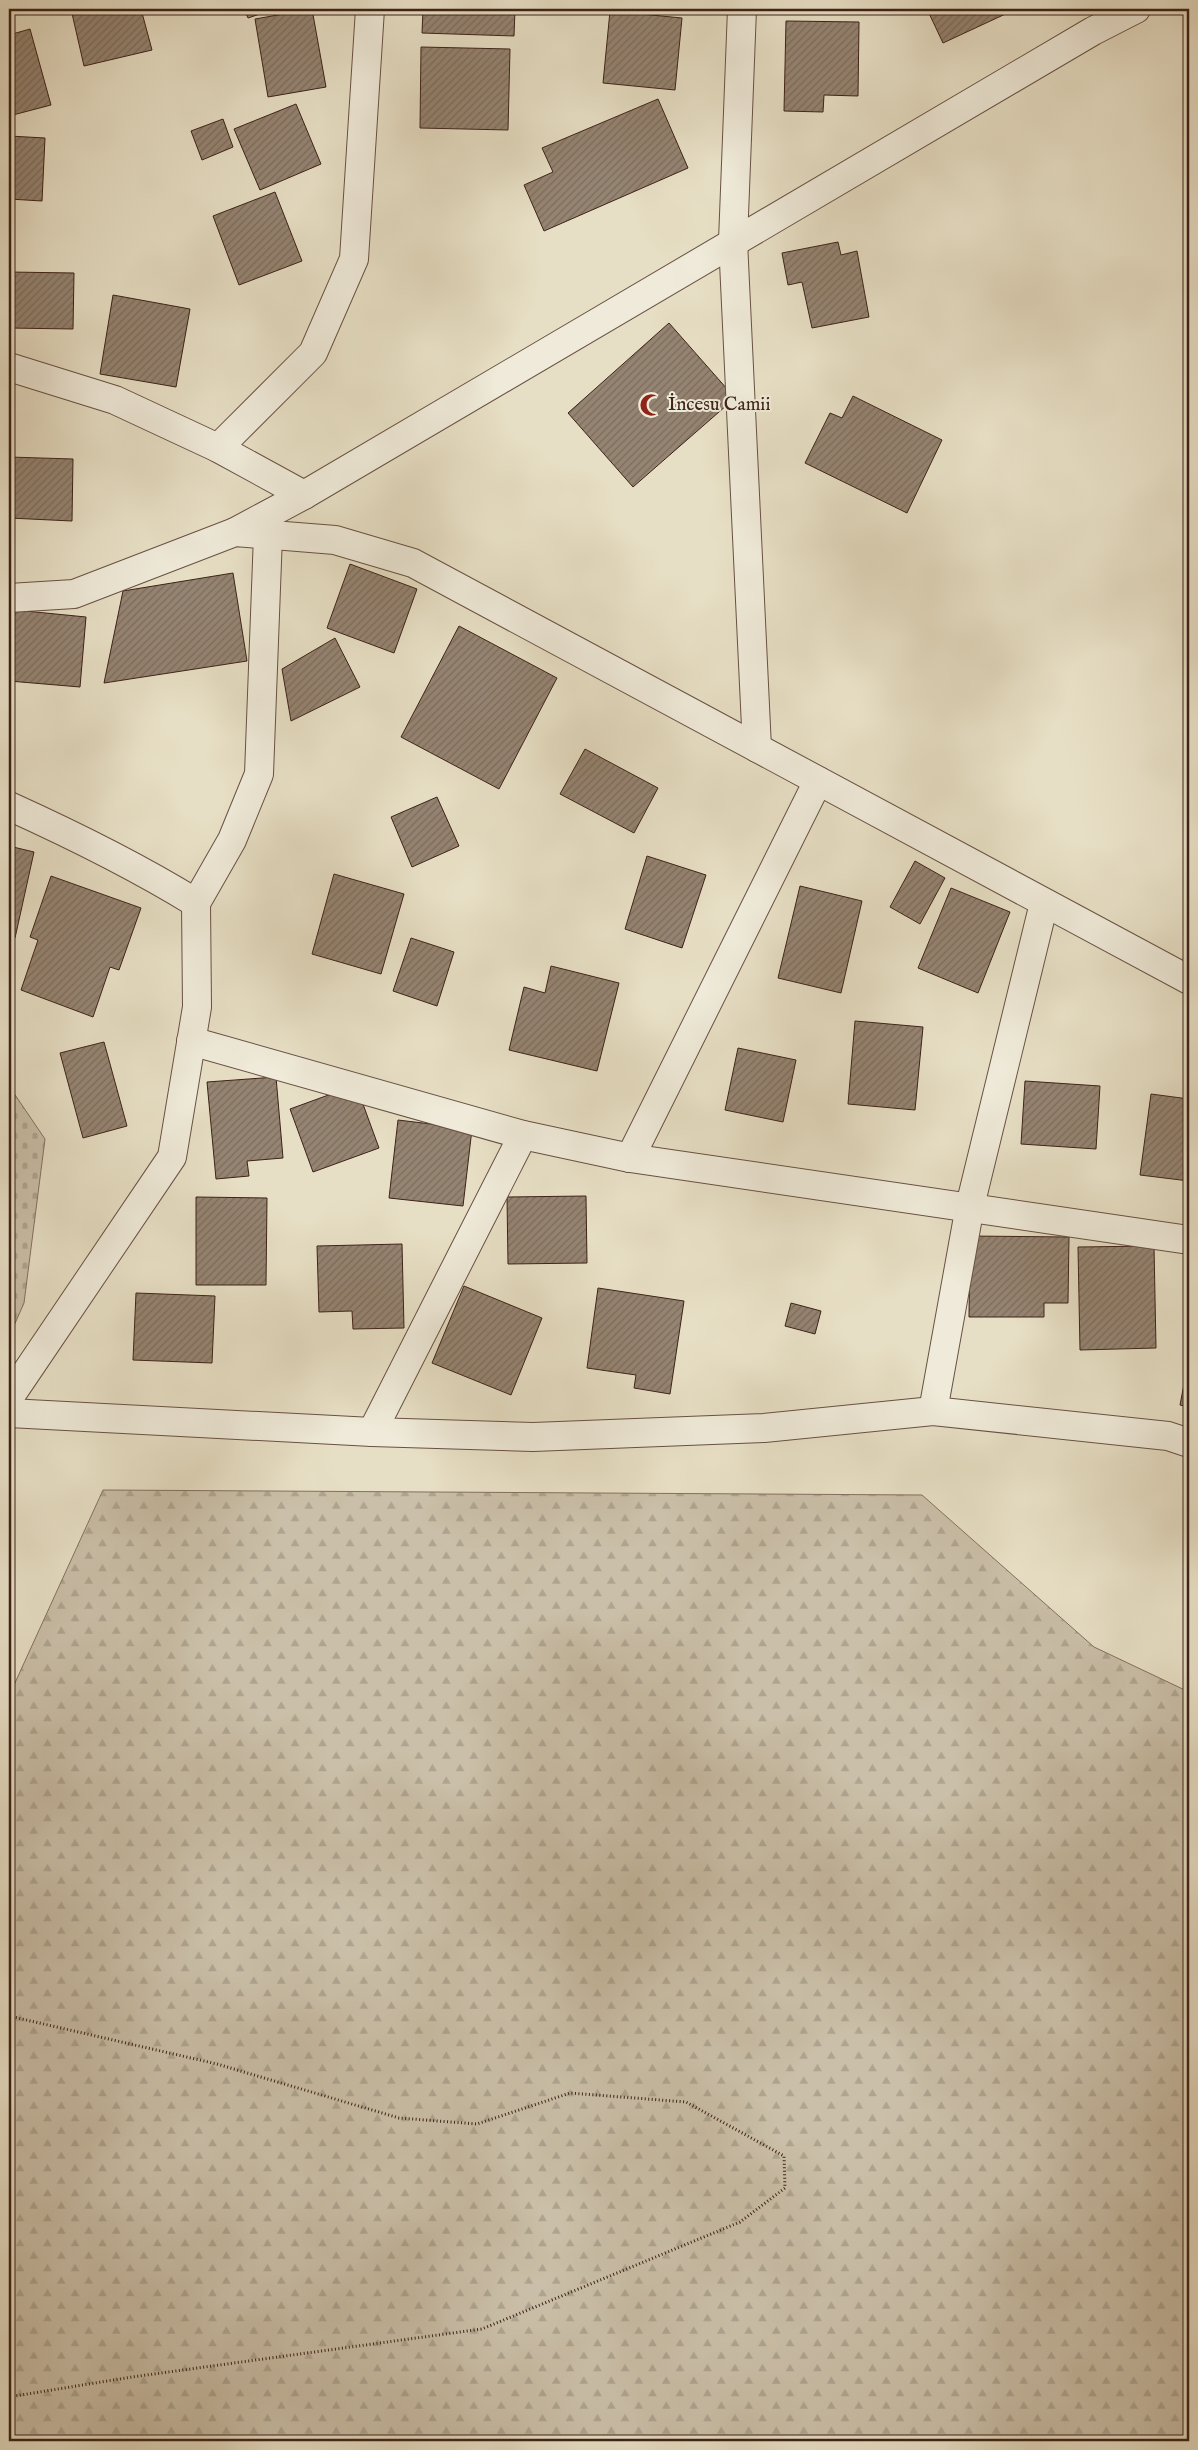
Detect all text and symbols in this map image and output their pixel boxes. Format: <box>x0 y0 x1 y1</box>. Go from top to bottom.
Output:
mosque icon: İncesu Camii <box>638 392 664 418</box>
place label: İncesu Camii <box>668 393 771 417</box>

